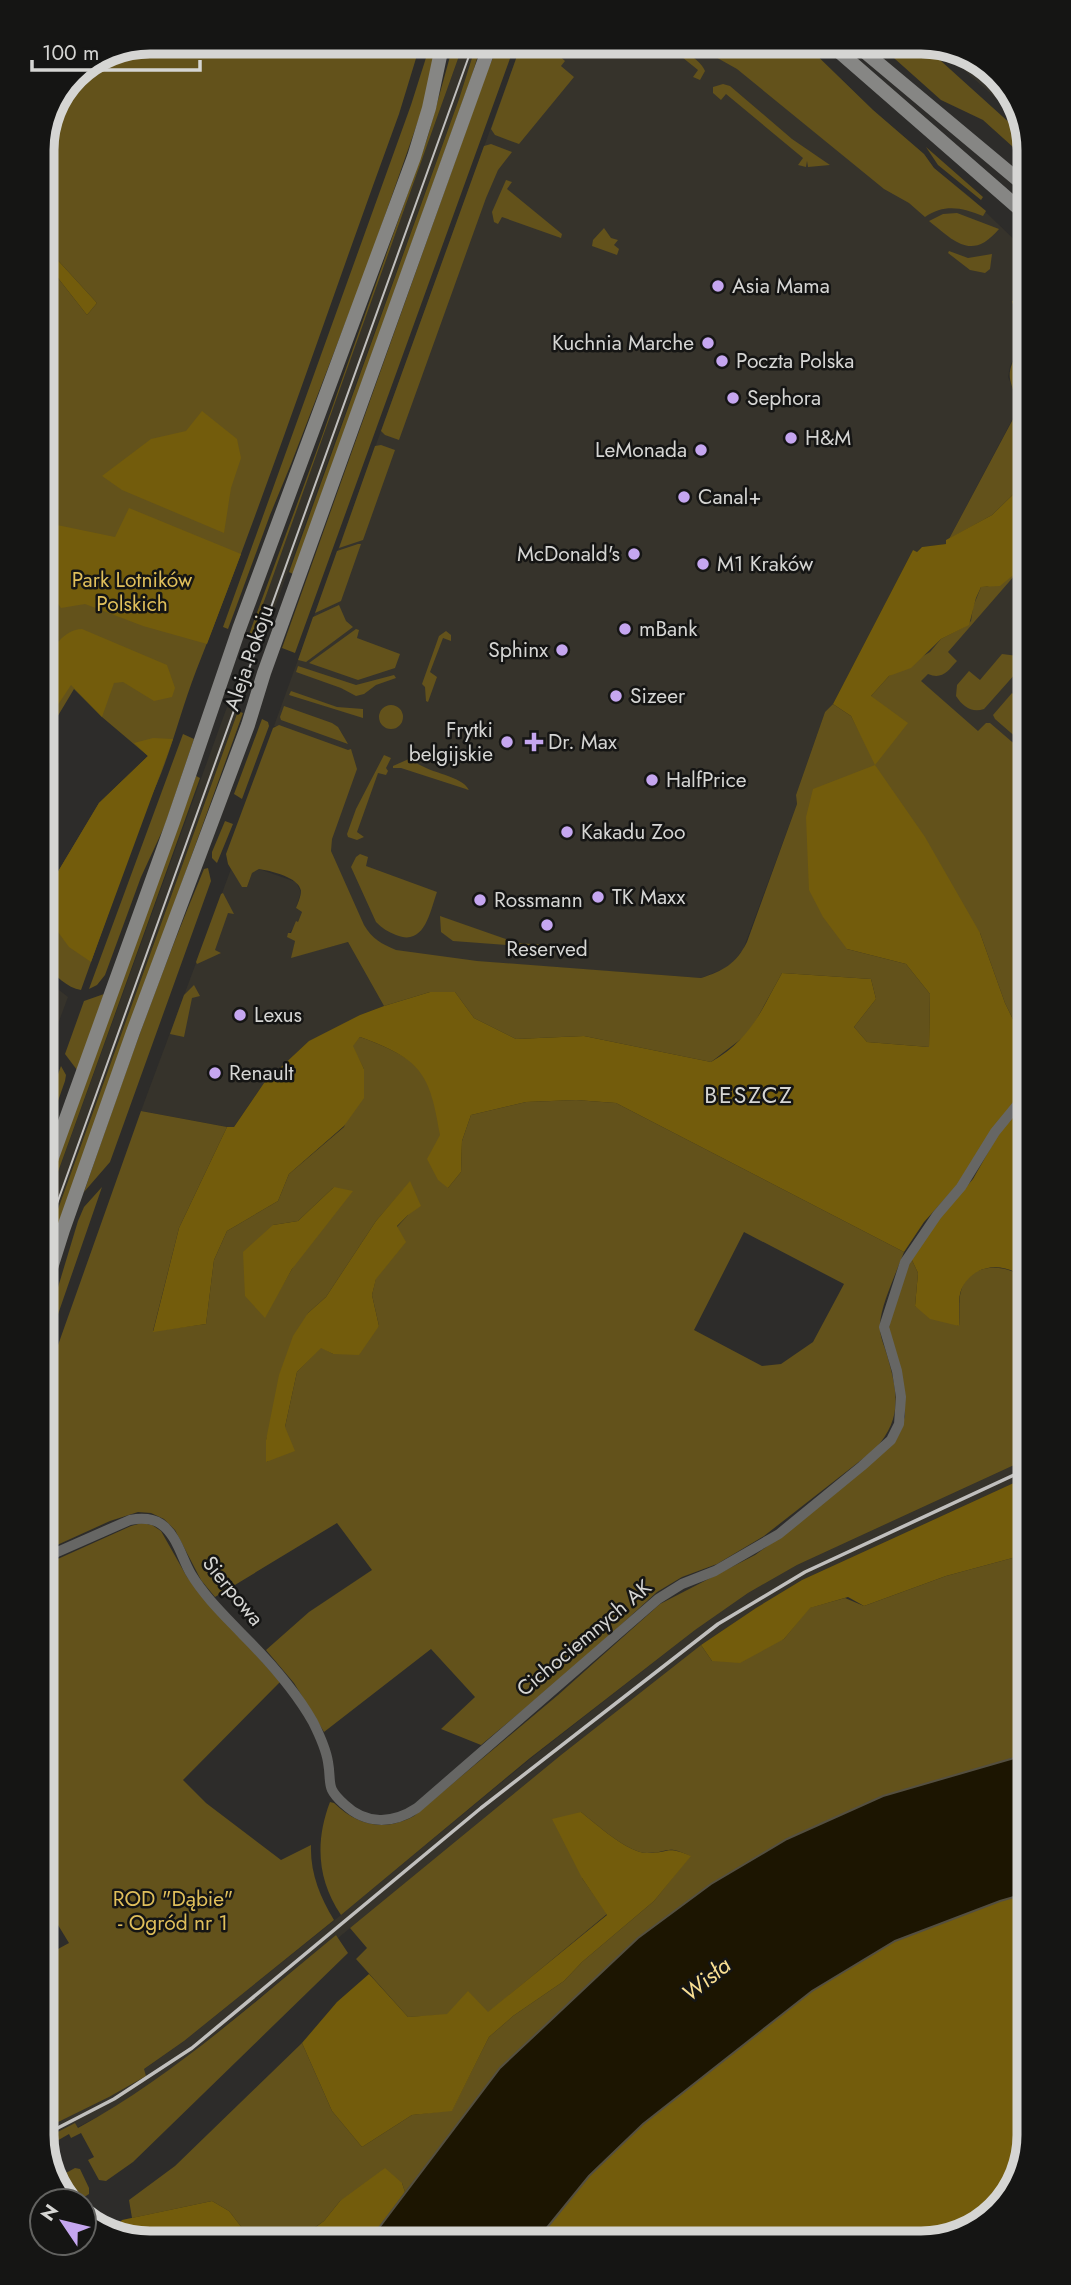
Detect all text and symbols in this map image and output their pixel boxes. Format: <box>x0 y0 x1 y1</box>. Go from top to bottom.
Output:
scale bar <box>32 28 200 72</box>
text: 100 m <box>42 38 99 68</box>
place label: Asia Mama <box>732 271 830 301</box>
marker: Asia Mama <box>710 278 726 294</box>
place label: Kuchnia Marche <box>552 328 694 358</box>
marker: Kuchnia Marche <box>700 335 716 351</box>
place label: Poczta Polska <box>736 346 854 376</box>
marker: Poczta Polska <box>714 353 730 369</box>
place label: Sephora <box>747 383 821 413</box>
marker: Sephora <box>725 390 741 406</box>
place label: H&M <box>805 423 851 453</box>
marker: H&M <box>783 430 799 446</box>
place label: LeMonada <box>595 435 687 465</box>
marker: LeMonada <box>693 442 709 458</box>
place label: Canal+ <box>698 482 761 512</box>
marker: Canal+ <box>676 489 692 505</box>
place label: McDonald's <box>517 539 620 569</box>
marker: McDonald's <box>626 546 642 562</box>
place label: M1 Kraków <box>717 549 814 579</box>
marker: M1 Kraków <box>695 556 711 572</box>
park label: Park Lotników Polskich <box>72 565 193 619</box>
street label: Aleja Pokoju <box>217 601 281 715</box>
place label: mBank <box>639 614 698 644</box>
marker: mBank <box>617 621 633 637</box>
place label: Sphinx <box>488 635 548 665</box>
marker: Sphinx <box>554 642 570 658</box>
place label: Sizeer <box>630 681 686 711</box>
marker: Sizeer <box>608 688 624 704</box>
place label: Frytki belgijskie <box>409 715 493 769</box>
place label: Dr. Max <box>548 727 617 757</box>
marker: Frytki belgijskie <box>499 734 515 750</box>
marker: Dr. Max <box>526 734 542 750</box>
place label: HalfPrice <box>666 765 747 795</box>
marker: HalfPrice <box>644 772 660 788</box>
place label: Kakadu Zoo <box>581 817 685 847</box>
marker: Kakadu Zoo <box>559 824 575 840</box>
place label: TK Maxx <box>612 882 685 912</box>
place label: Rossmann <box>494 885 583 915</box>
marker: TK Maxx <box>590 889 606 905</box>
marker: Rossmann <box>472 892 488 908</box>
marker: Reserved <box>539 917 555 933</box>
place label: Reserved <box>506 934 588 964</box>
place label: Lexus <box>254 1000 302 1030</box>
marker: Lexus <box>232 1007 248 1023</box>
place label: Renault <box>229 1058 294 1088</box>
marker: Renault <box>207 1065 223 1081</box>
district label: BESZCZ <box>704 1078 794 1112</box>
street label: Sierpowa <box>195 1550 271 1632</box>
street label: Cichociemnych AK <box>510 1572 658 1703</box>
park label: ROD "Dąbie" - Ogród nr 1 <box>113 1884 233 1938</box>
water label: Wisła <box>674 1948 738 2009</box>
north arrow <box>28 2187 98 2257</box>
text: N <box>34 2199 65 2226</box>

